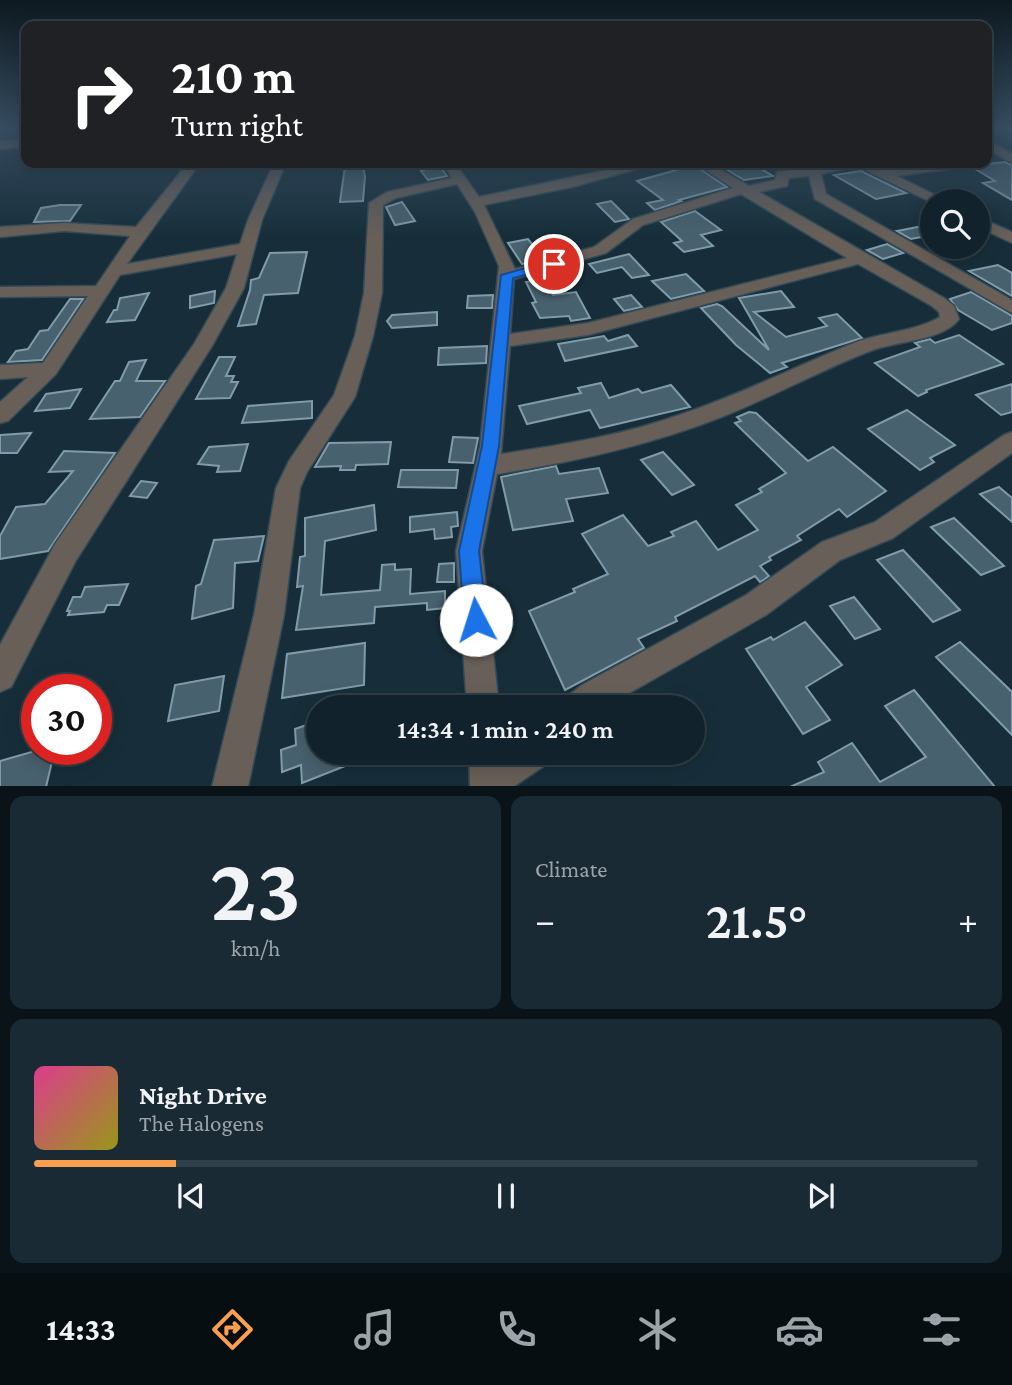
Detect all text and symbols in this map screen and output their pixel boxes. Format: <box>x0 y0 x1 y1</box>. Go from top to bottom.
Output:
icon: right <box>56 49 147 140</box>
text: 210 m <box>171 49 295 104</box>
text: Turn right <box>171 107 303 143</box>
map controls <box>920 189 990 259</box>
button: search <box>920 189 990 259</box>
pin <box>524 234 584 294</box>
icon: arrive <box>535 245 573 283</box>
position arrow <box>439 583 513 657</box>
speed limit sign: 30 <box>21 674 112 765</box>
text: 14:34 · 1 min · 240 m <box>397 715 614 744</box>
text: 23 <box>210 838 301 940</box>
text: Climate <box>535 856 607 882</box>
text: 21.5° <box>706 891 807 949</box>
text: − <box>535 899 555 941</box>
text: + <box>958 899 978 941</box>
text: km/h <box>231 935 280 961</box>
text: Night Drive <box>139 1081 267 1110</box>
text: The Halogens <box>139 1110 264 1136</box>
icon: previous <box>172 1177 210 1215</box>
icon: pause <box>487 1177 525 1215</box>
icon: next <box>802 1177 840 1215</box>
icon: directions <box>208 1305 257 1354</box>
icon: music <box>350 1305 399 1354</box>
icon: phone <box>492 1305 541 1354</box>
icon: climate <box>633 1305 682 1354</box>
icon: car <box>775 1305 824 1354</box>
icon: filters <box>917 1305 966 1354</box>
text: 14:33 <box>46 1311 116 1347</box>

